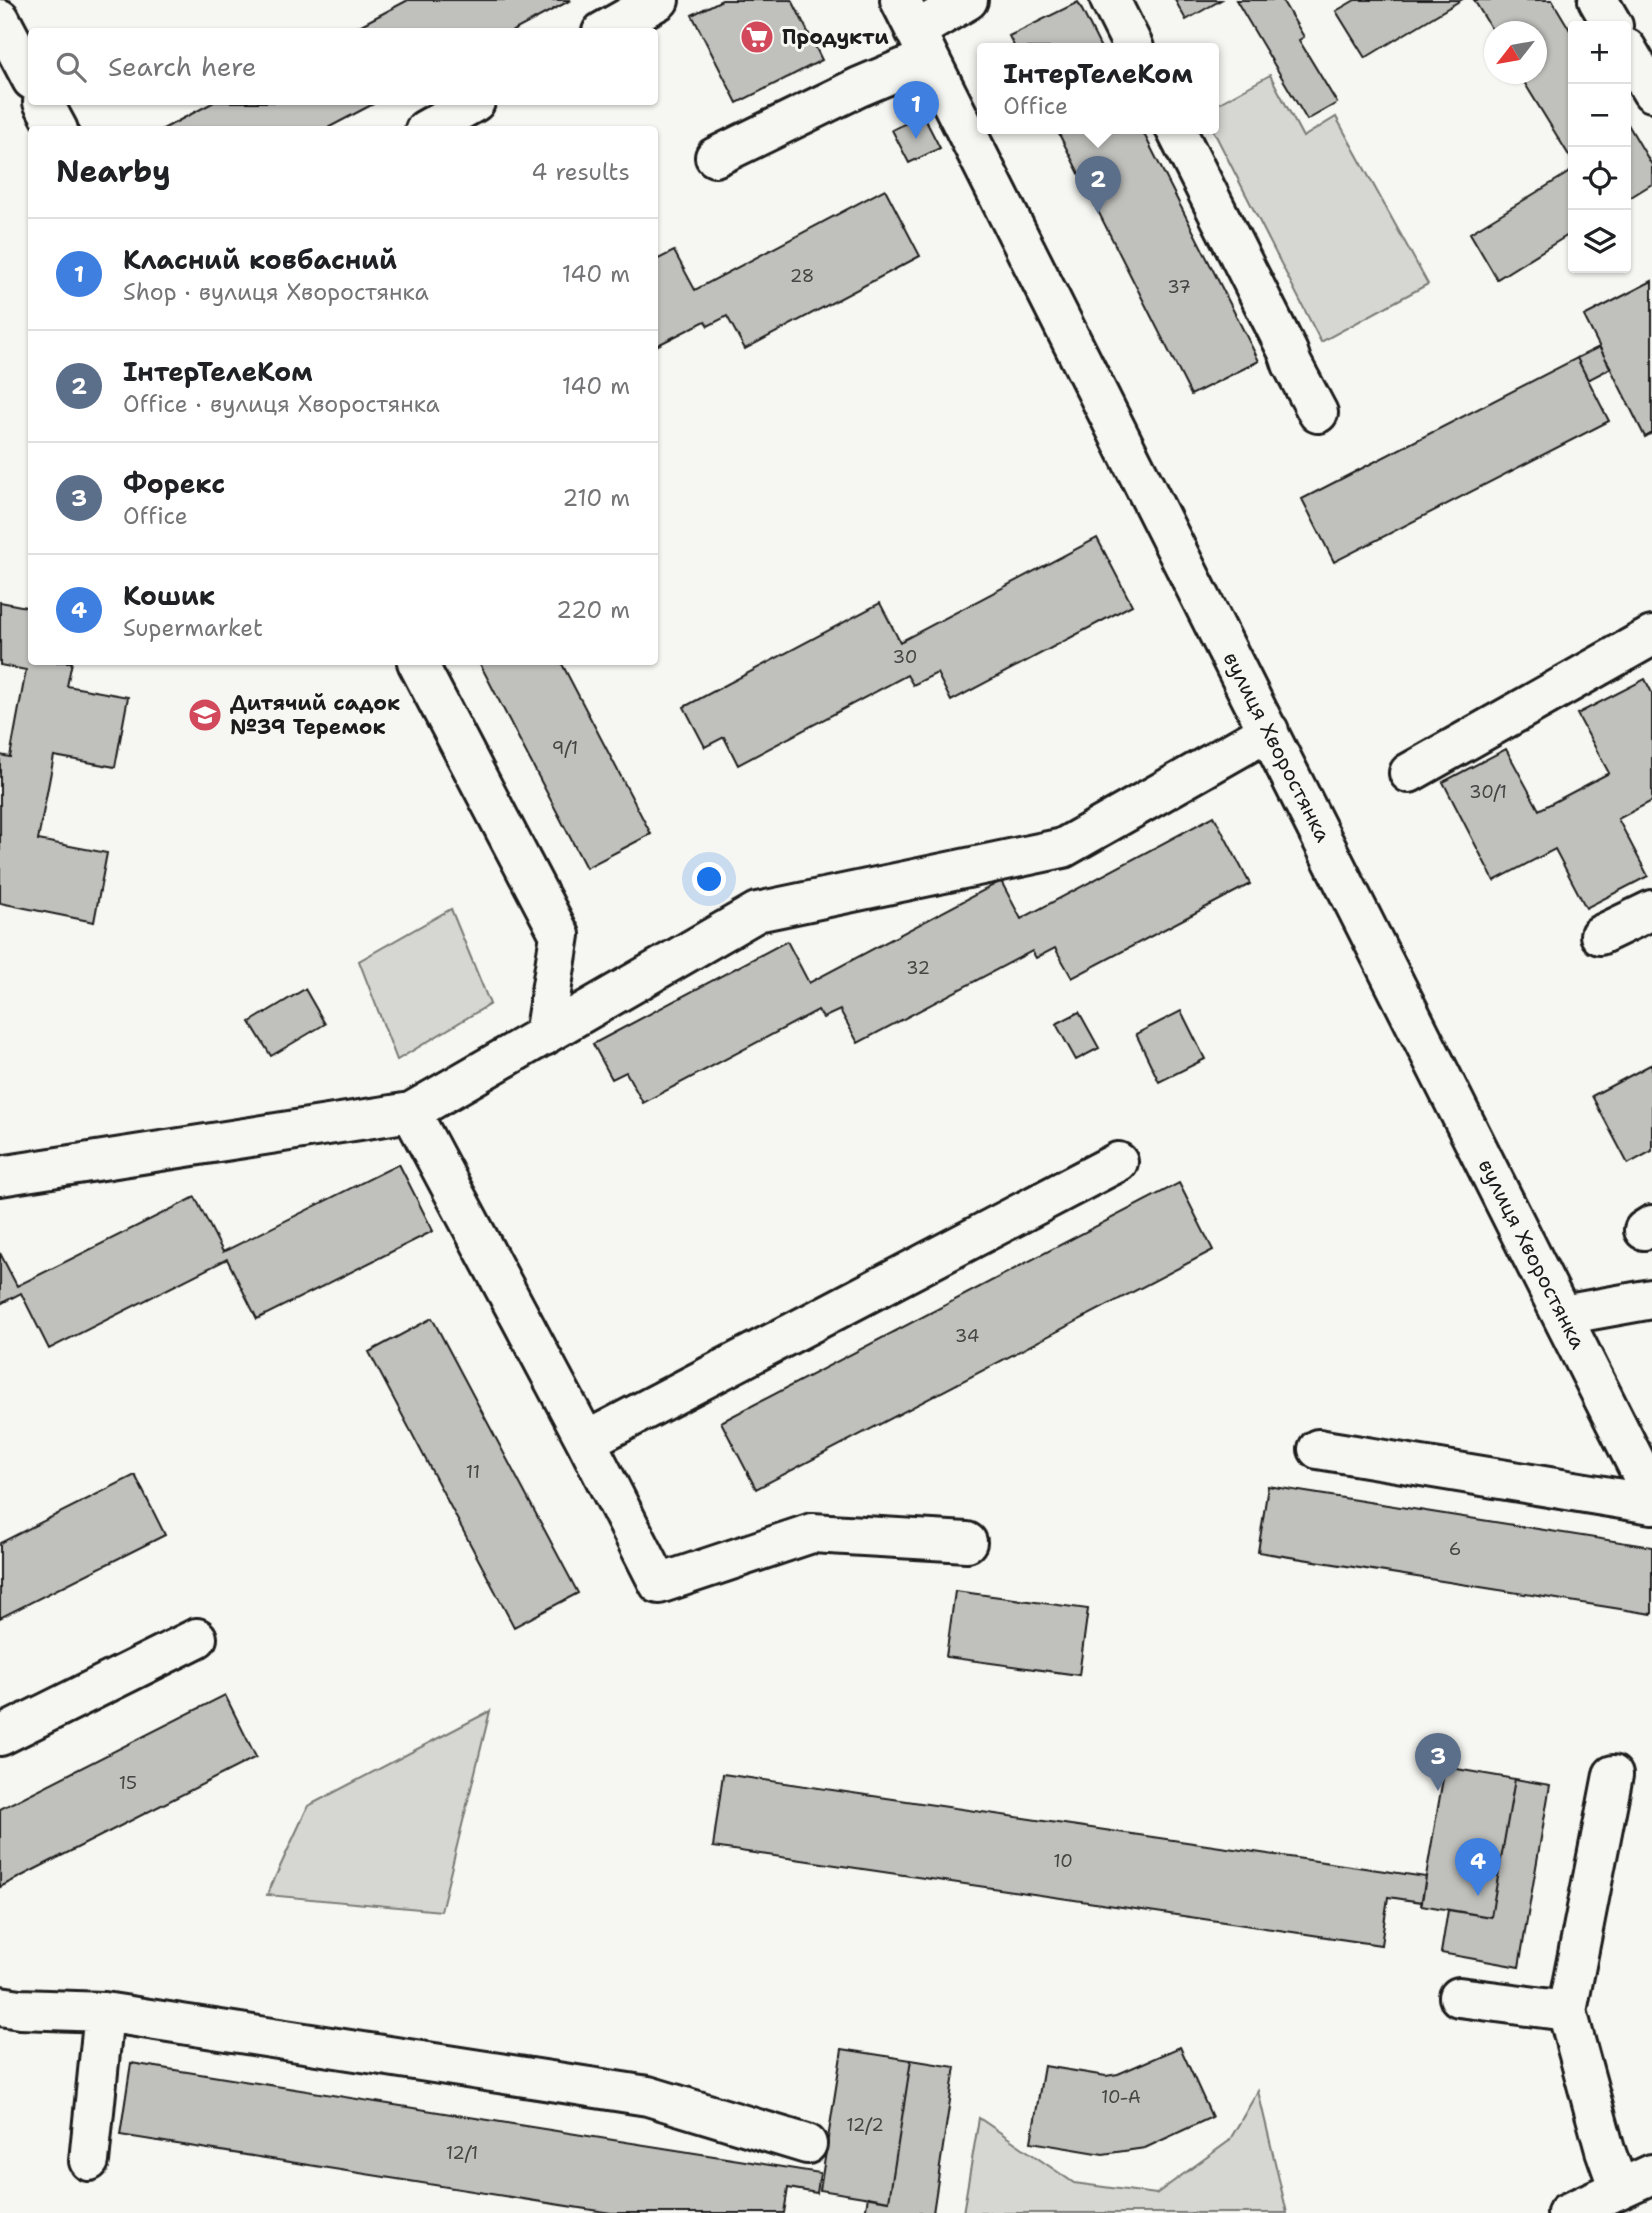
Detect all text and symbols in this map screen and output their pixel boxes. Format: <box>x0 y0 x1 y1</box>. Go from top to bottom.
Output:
supermarket icon: Продукти <box>738 18 776 56</box>
north arrow <box>1484 21 1547 84</box>
map controls <box>1568 21 1631 273</box>
button: + <box>1568 21 1631 84</box>
place label: Продукти <box>782 23 889 51</box>
search box <box>28 28 658 105</box>
popup <box>977 43 1219 134</box>
icon: search <box>52 48 90 86</box>
text: Search here <box>108 49 257 84</box>
text: ІнтерТелеКом <box>1003 56 1193 91</box>
pin: 1 <box>893 81 939 139</box>
button: − <box>1568 84 1631 147</box>
text: Office <box>1003 91 1068 121</box>
button: locate <box>1568 147 1631 210</box>
text: Nearby <box>56 151 171 192</box>
pin: 2 <box>1075 156 1121 214</box>
text: 4 results <box>531 157 630 187</box>
button: layers <box>1568 210 1631 273</box>
text: Класний ковбасний <box>123 242 397 277</box>
text: 1 <box>74 259 84 289</box>
text: 140 m <box>562 259 630 289</box>
house number: 28 <box>790 264 814 288</box>
house number: 37 <box>1167 275 1191 299</box>
text: Shop · вулиця Хворостянка <box>123 277 429 307</box>
text: ІнтерТелеКом <box>123 354 313 389</box>
text: 2 <box>71 371 87 401</box>
text: 140 m <box>562 371 630 401</box>
text: Office · вулиця Хворостянка <box>123 389 440 419</box>
text: Форекс <box>123 466 225 501</box>
text: 3 <box>71 483 87 513</box>
text: 210 m <box>562 483 630 513</box>
text: Office <box>123 501 188 531</box>
text: Кошик <box>123 578 215 613</box>
text: 4 <box>71 595 87 625</box>
text: 220 m <box>556 595 630 625</box>
text: Supermarket <box>123 613 263 643</box>
house number: 30 <box>893 645 917 669</box>
street label: вулиця Хворостянка <box>1217 647 1337 847</box>
place label: Дитячий садок №39 Теремок <box>230 689 400 741</box>
school or university icon: Дитячий садок №39 Теремок <box>186 696 224 734</box>
house number: 9/1 <box>552 736 578 760</box>
house number: 30/1 <box>1469 780 1507 804</box>
your location <box>692 862 726 896</box>
house number: 32 <box>906 956 930 980</box>
street label: вулиця Хворостянка <box>1472 1154 1592 1354</box>
house number: 34 <box>955 1324 979 1348</box>
house number: 11 <box>466 1460 480 1484</box>
house number: 6 <box>1449 1537 1461 1561</box>
pin: 3 <box>1415 1733 1461 1791</box>
house number: 15 <box>119 1771 137 1795</box>
pin: 4 <box>1455 1838 1501 1896</box>
house number: 10 <box>1053 1849 1073 1873</box>
house number: 10-А <box>1101 2085 1141 2109</box>
house number: 12/2 <box>846 2113 884 2137</box>
house number: 12/1 <box>446 2141 478 2165</box>

